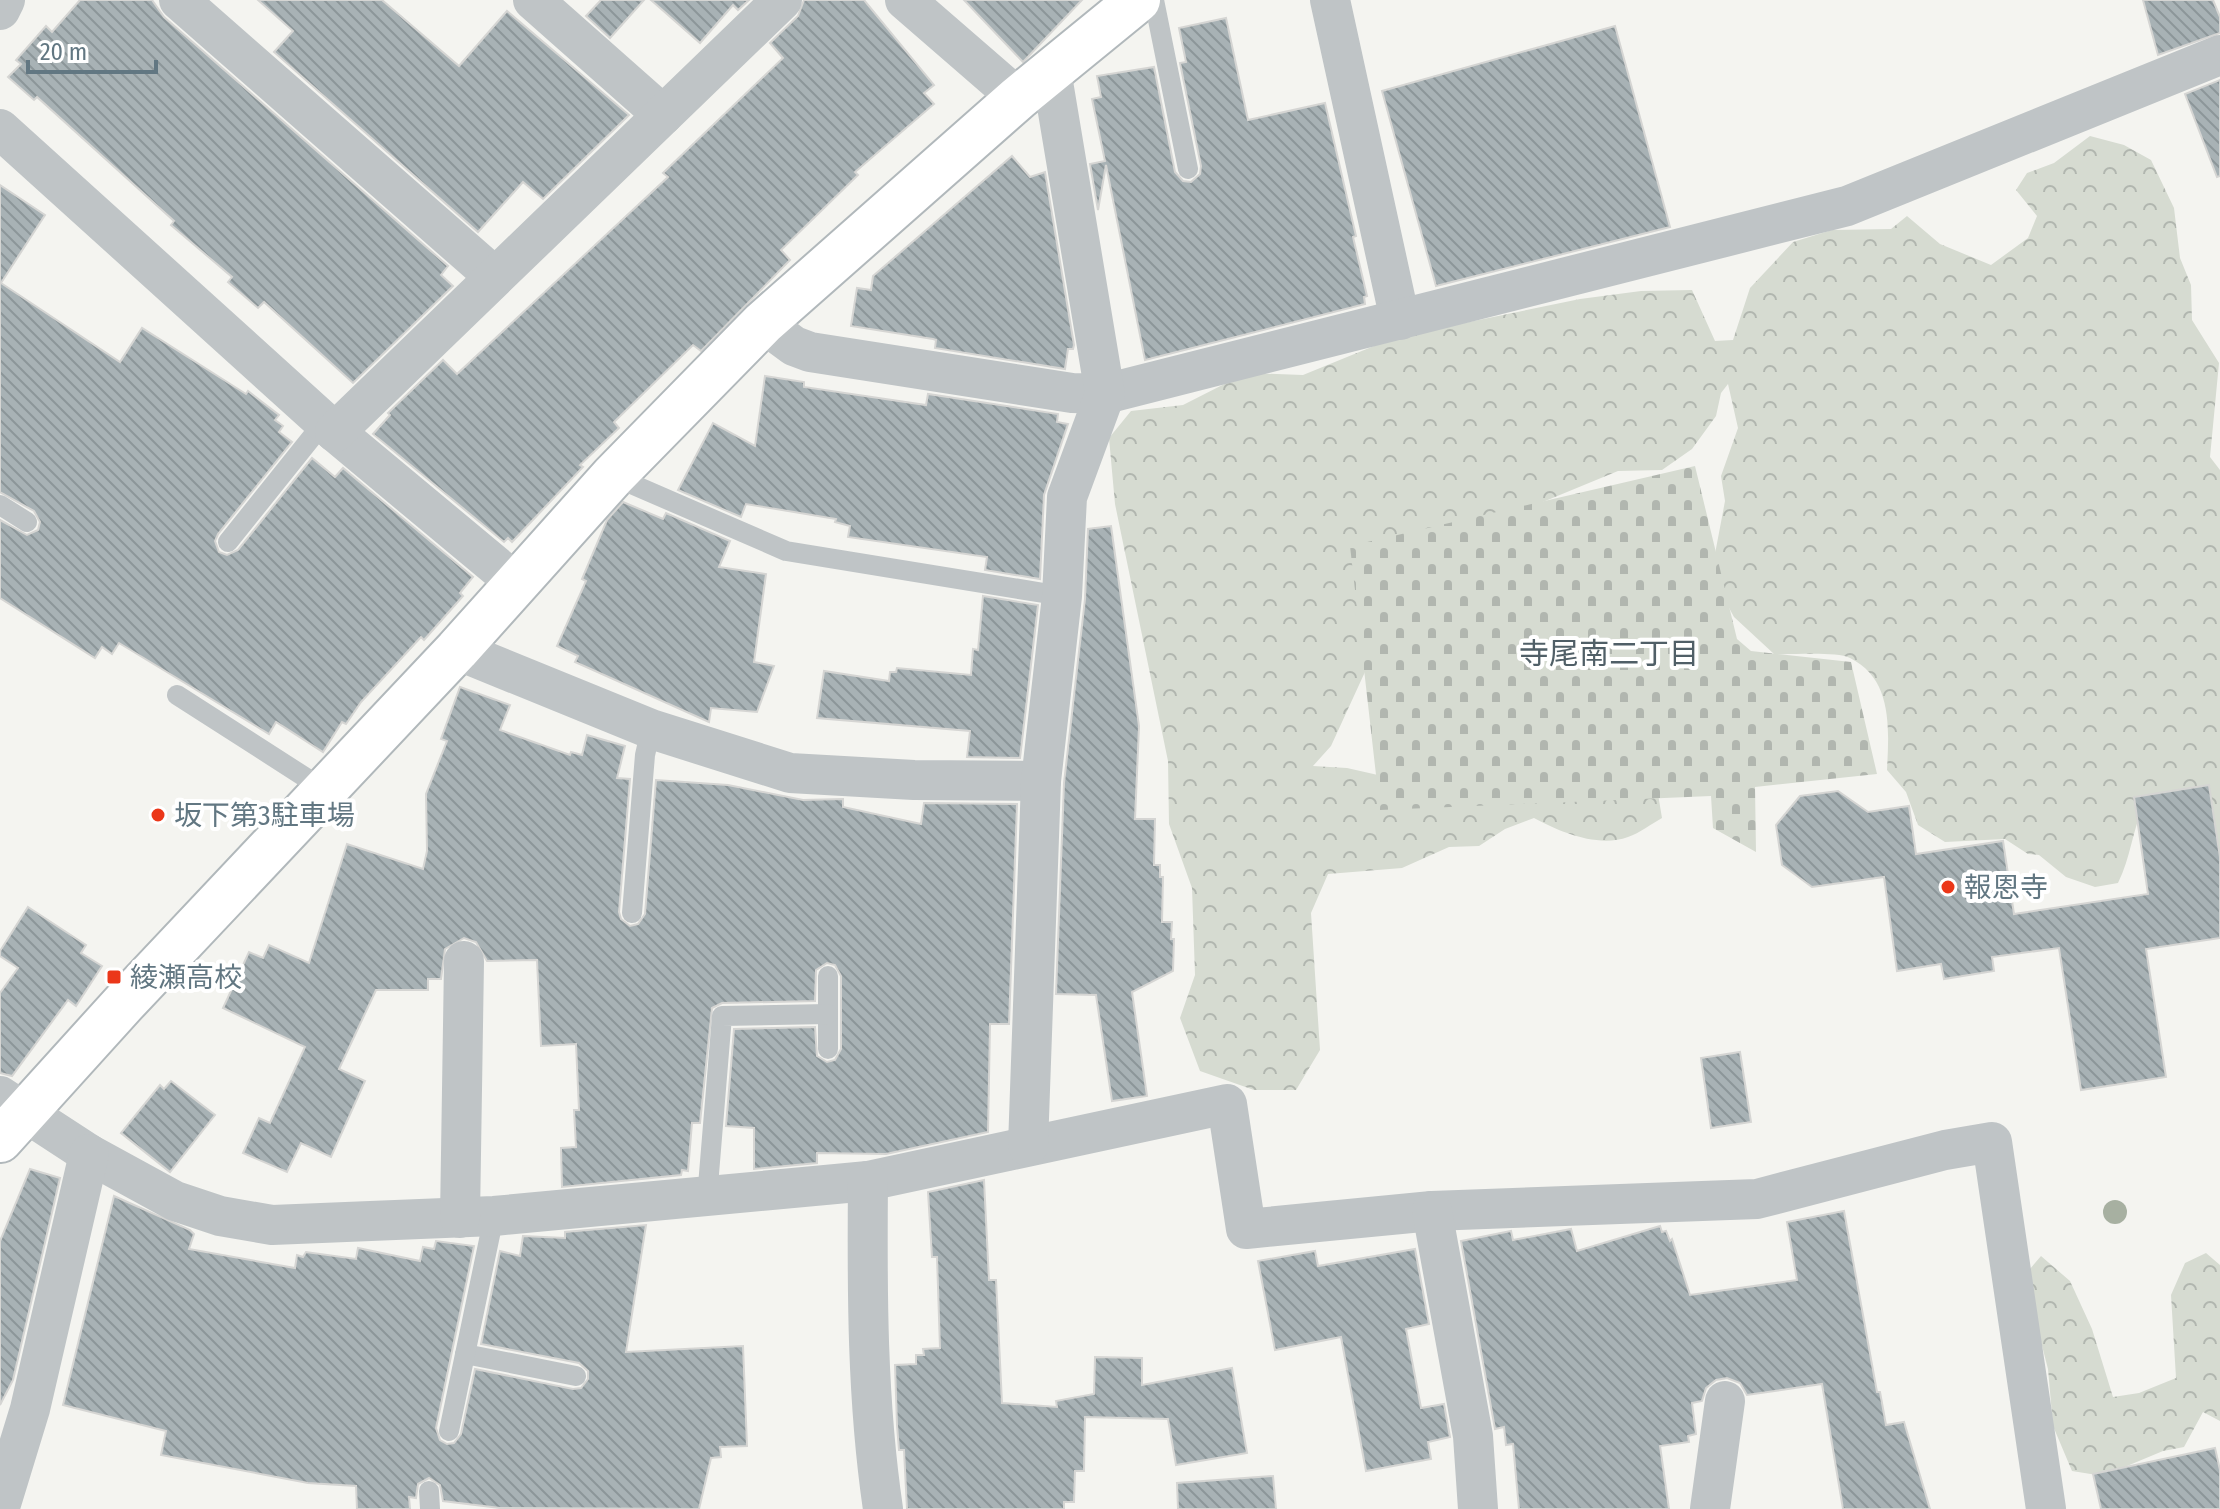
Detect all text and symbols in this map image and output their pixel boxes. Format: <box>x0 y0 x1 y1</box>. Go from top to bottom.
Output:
scale bar <box>28 24 156 74</box>
text: 20 m <box>40 38 87 66</box>
district label: 寺尾南二丁目 <box>1519 636 1699 672</box>
place label: 坂下第3駐車場 <box>174 799 355 832</box>
marker: 坂下第3駐車場 <box>149 806 167 824</box>
place label: 報恩寺 <box>1964 871 2048 904</box>
marker: 報恩寺 <box>1939 878 1957 896</box>
place label: 綾瀬高校 <box>130 961 242 994</box>
marker: 綾瀬高校 <box>105 968 123 986</box>

